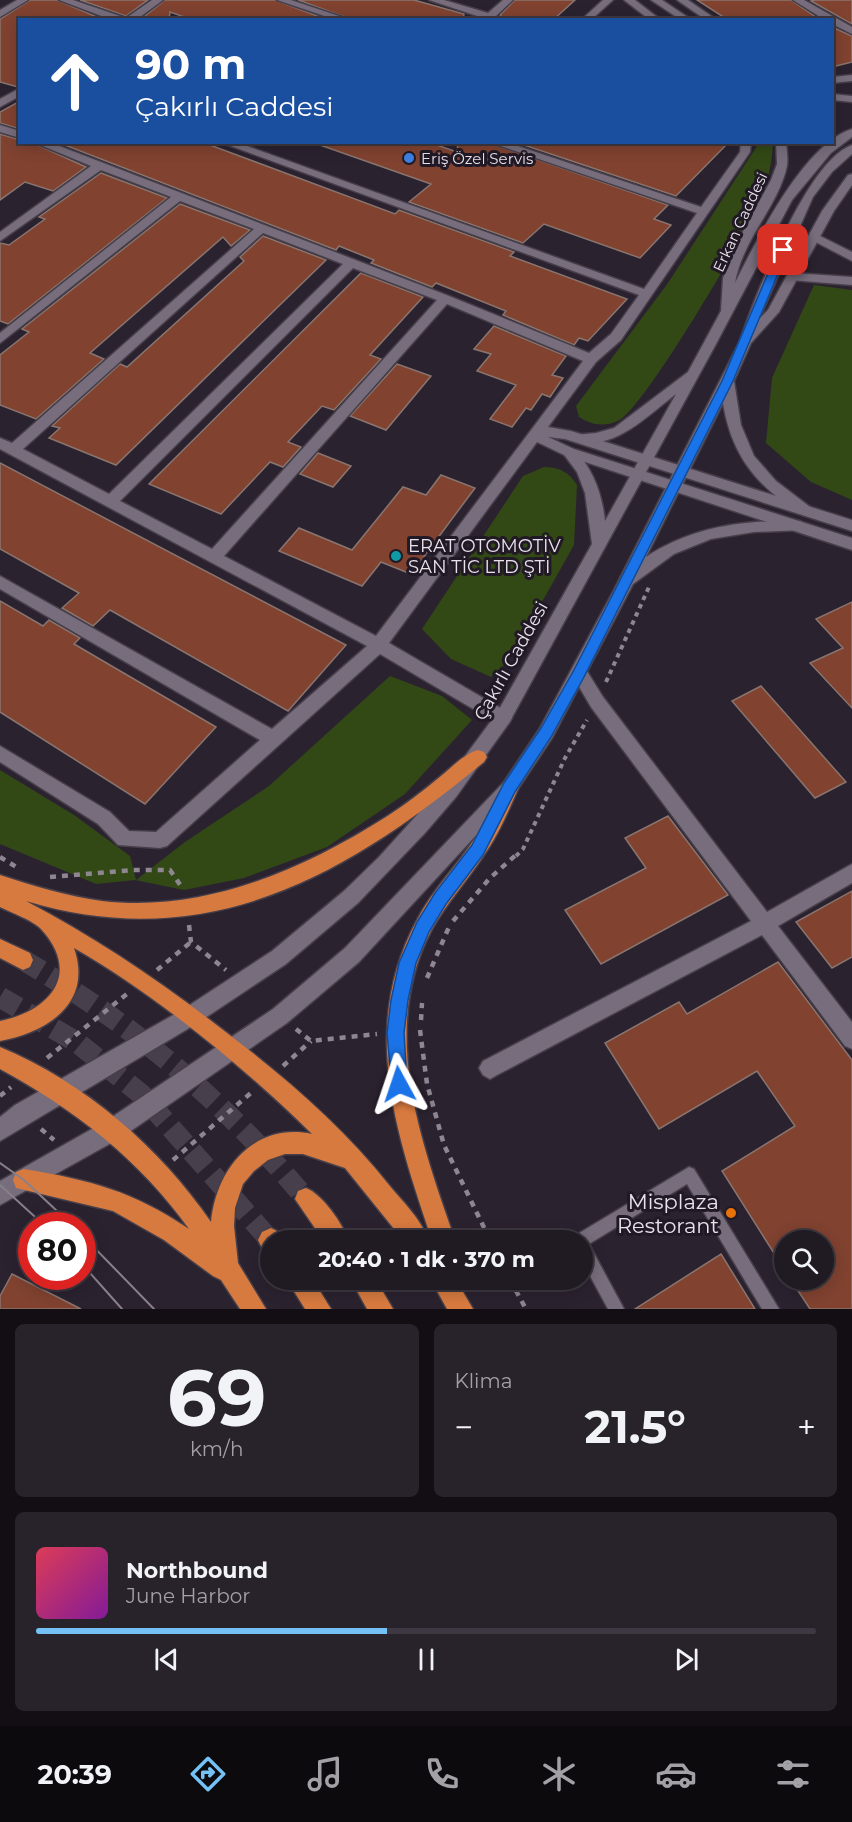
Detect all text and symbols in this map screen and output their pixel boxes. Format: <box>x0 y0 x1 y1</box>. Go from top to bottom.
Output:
text: 90 m <box>135 38 246 90</box>
icon: ahead <box>36 42 114 120</box>
text: Çakırlı Caddesi <box>135 90 334 123</box>
place label: Eriş Özel Servis <box>421 149 533 168</box>
marker: Eriş Özel Servis <box>402 151 416 165</box>
street label: Erkan Caddesi <box>709 169 771 275</box>
pin <box>757 224 808 275</box>
icon: arrive <box>766 233 799 266</box>
place label: ERAT OTOMOTİV SAN TİC LTD ŞTİ <box>408 535 561 578</box>
marker: ERAT OTOMOTİV SAN TİC LTD ŞTİ <box>389 549 403 563</box>
street label: Çakırlı Caddesi <box>469 598 553 724</box>
position arrow <box>367 1052 431 1116</box>
place label: Misplaza Restorant <box>617 1189 719 1238</box>
marker: Misplaza Restorant <box>724 1206 738 1220</box>
speed limit sign: 80 <box>18 1212 96 1290</box>
map controls <box>774 1230 834 1290</box>
button: search <box>774 1230 834 1290</box>
text: 20:40 · 1 dk · 370 m <box>318 1246 535 1273</box>
text: 69 <box>167 1350 266 1446</box>
text: Klima <box>455 1369 513 1393</box>
text: 21.5° <box>585 1399 686 1454</box>
text: − <box>455 1407 473 1447</box>
text: + <box>797 1407 816 1447</box>
text: km/h <box>190 1437 243 1461</box>
text: Northbound <box>126 1557 268 1584</box>
text: June Harbor <box>126 1584 250 1608</box>
icon: previous <box>150 1643 183 1676</box>
icon: pause <box>410 1643 443 1676</box>
icon: next <box>670 1643 703 1676</box>
icon: directions <box>187 1753 229 1795</box>
icon: music <box>304 1753 346 1795</box>
icon: phone <box>421 1753 463 1795</box>
icon: climate <box>538 1753 580 1795</box>
icon: car <box>655 1753 697 1795</box>
icon: filters <box>772 1753 814 1795</box>
text: 20:39 <box>38 1758 112 1791</box>

